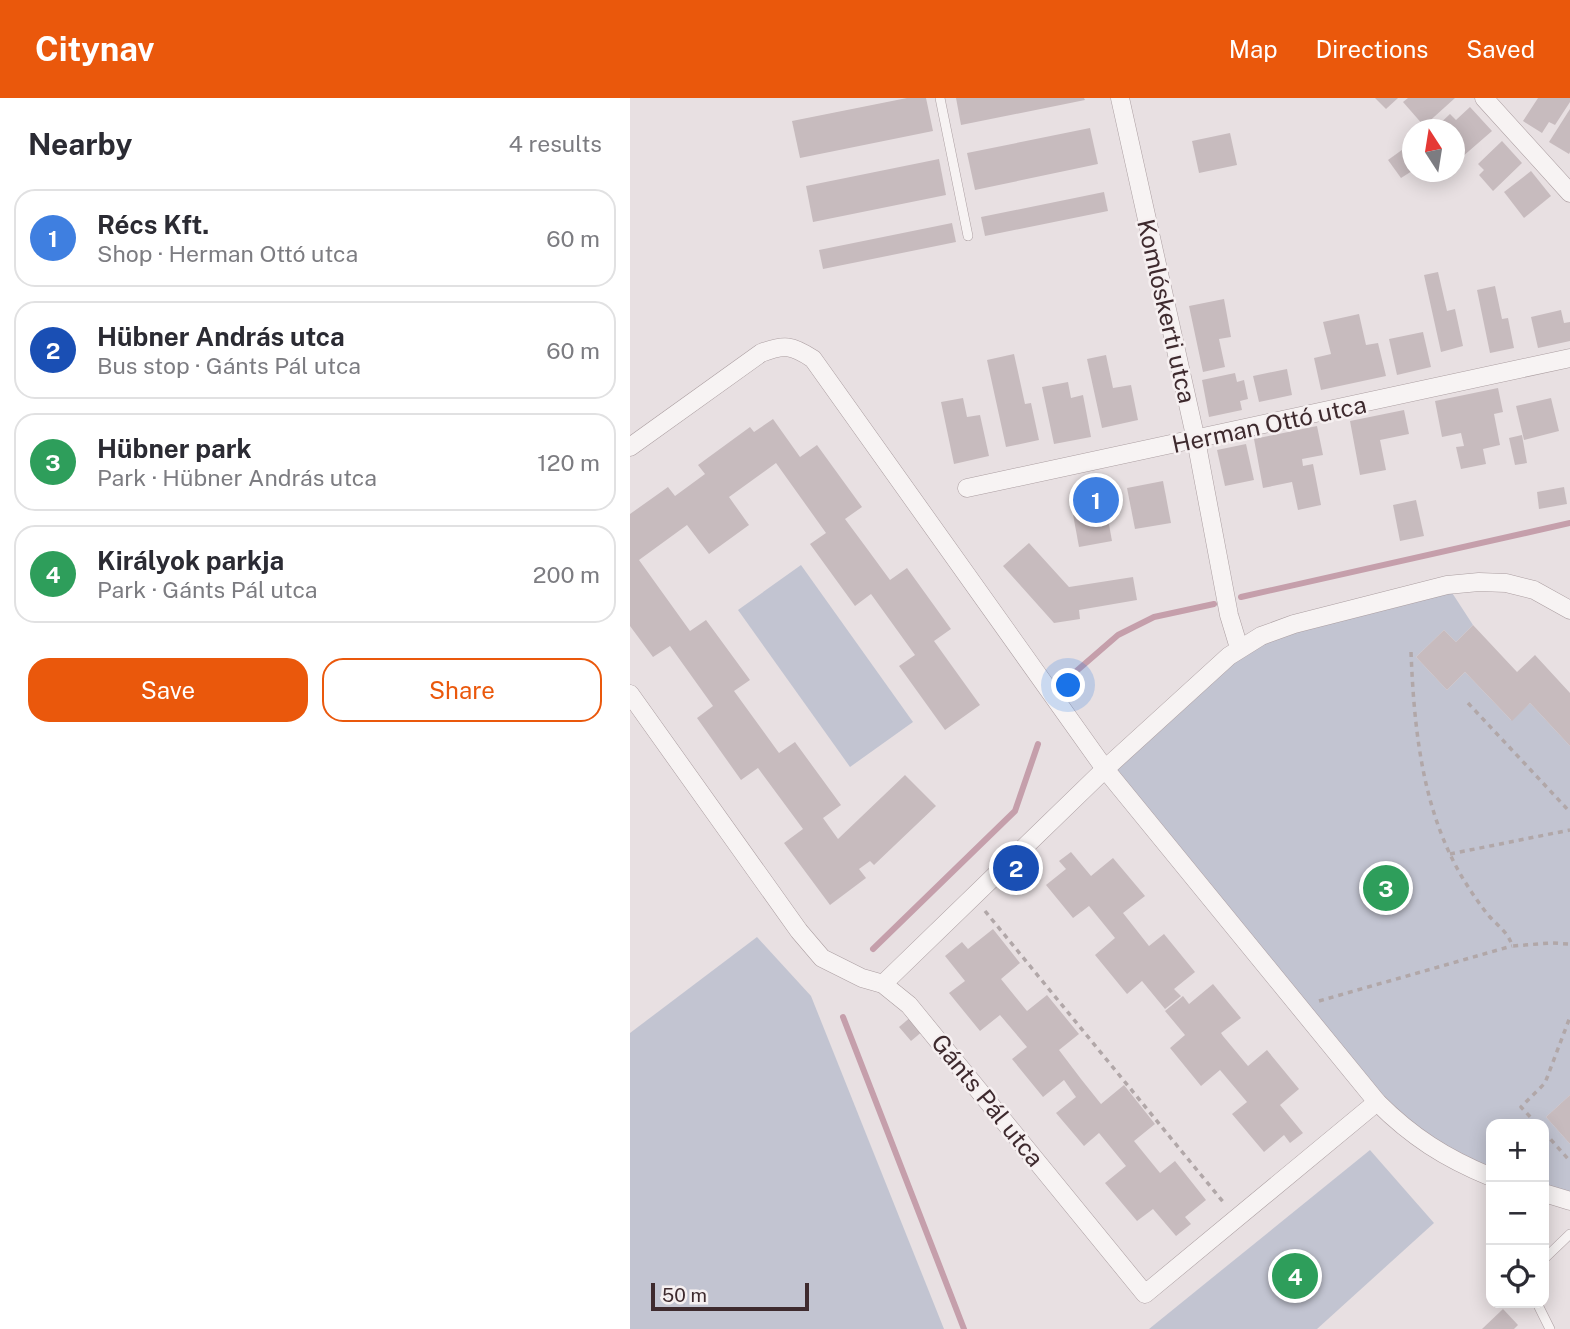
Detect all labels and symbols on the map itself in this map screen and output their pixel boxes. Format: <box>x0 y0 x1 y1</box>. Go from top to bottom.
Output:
north arrow <box>1402 119 1465 182</box>
street label: Komlóskerti utca <box>1132 216 1202 406</box>
street label: Herman Ottó utca <box>1169 390 1369 458</box>
pin: 1 <box>1073 474 1119 526</box>
your location <box>1051 668 1085 702</box>
pin: 2 <box>993 842 1039 894</box>
pin: 3 <box>1363 862 1409 914</box>
street label: Gánts Pál utca <box>926 1028 1050 1172</box>
pin: 4 <box>1272 1250 1318 1302</box>
scale bar <box>651 1280 808 1312</box>

